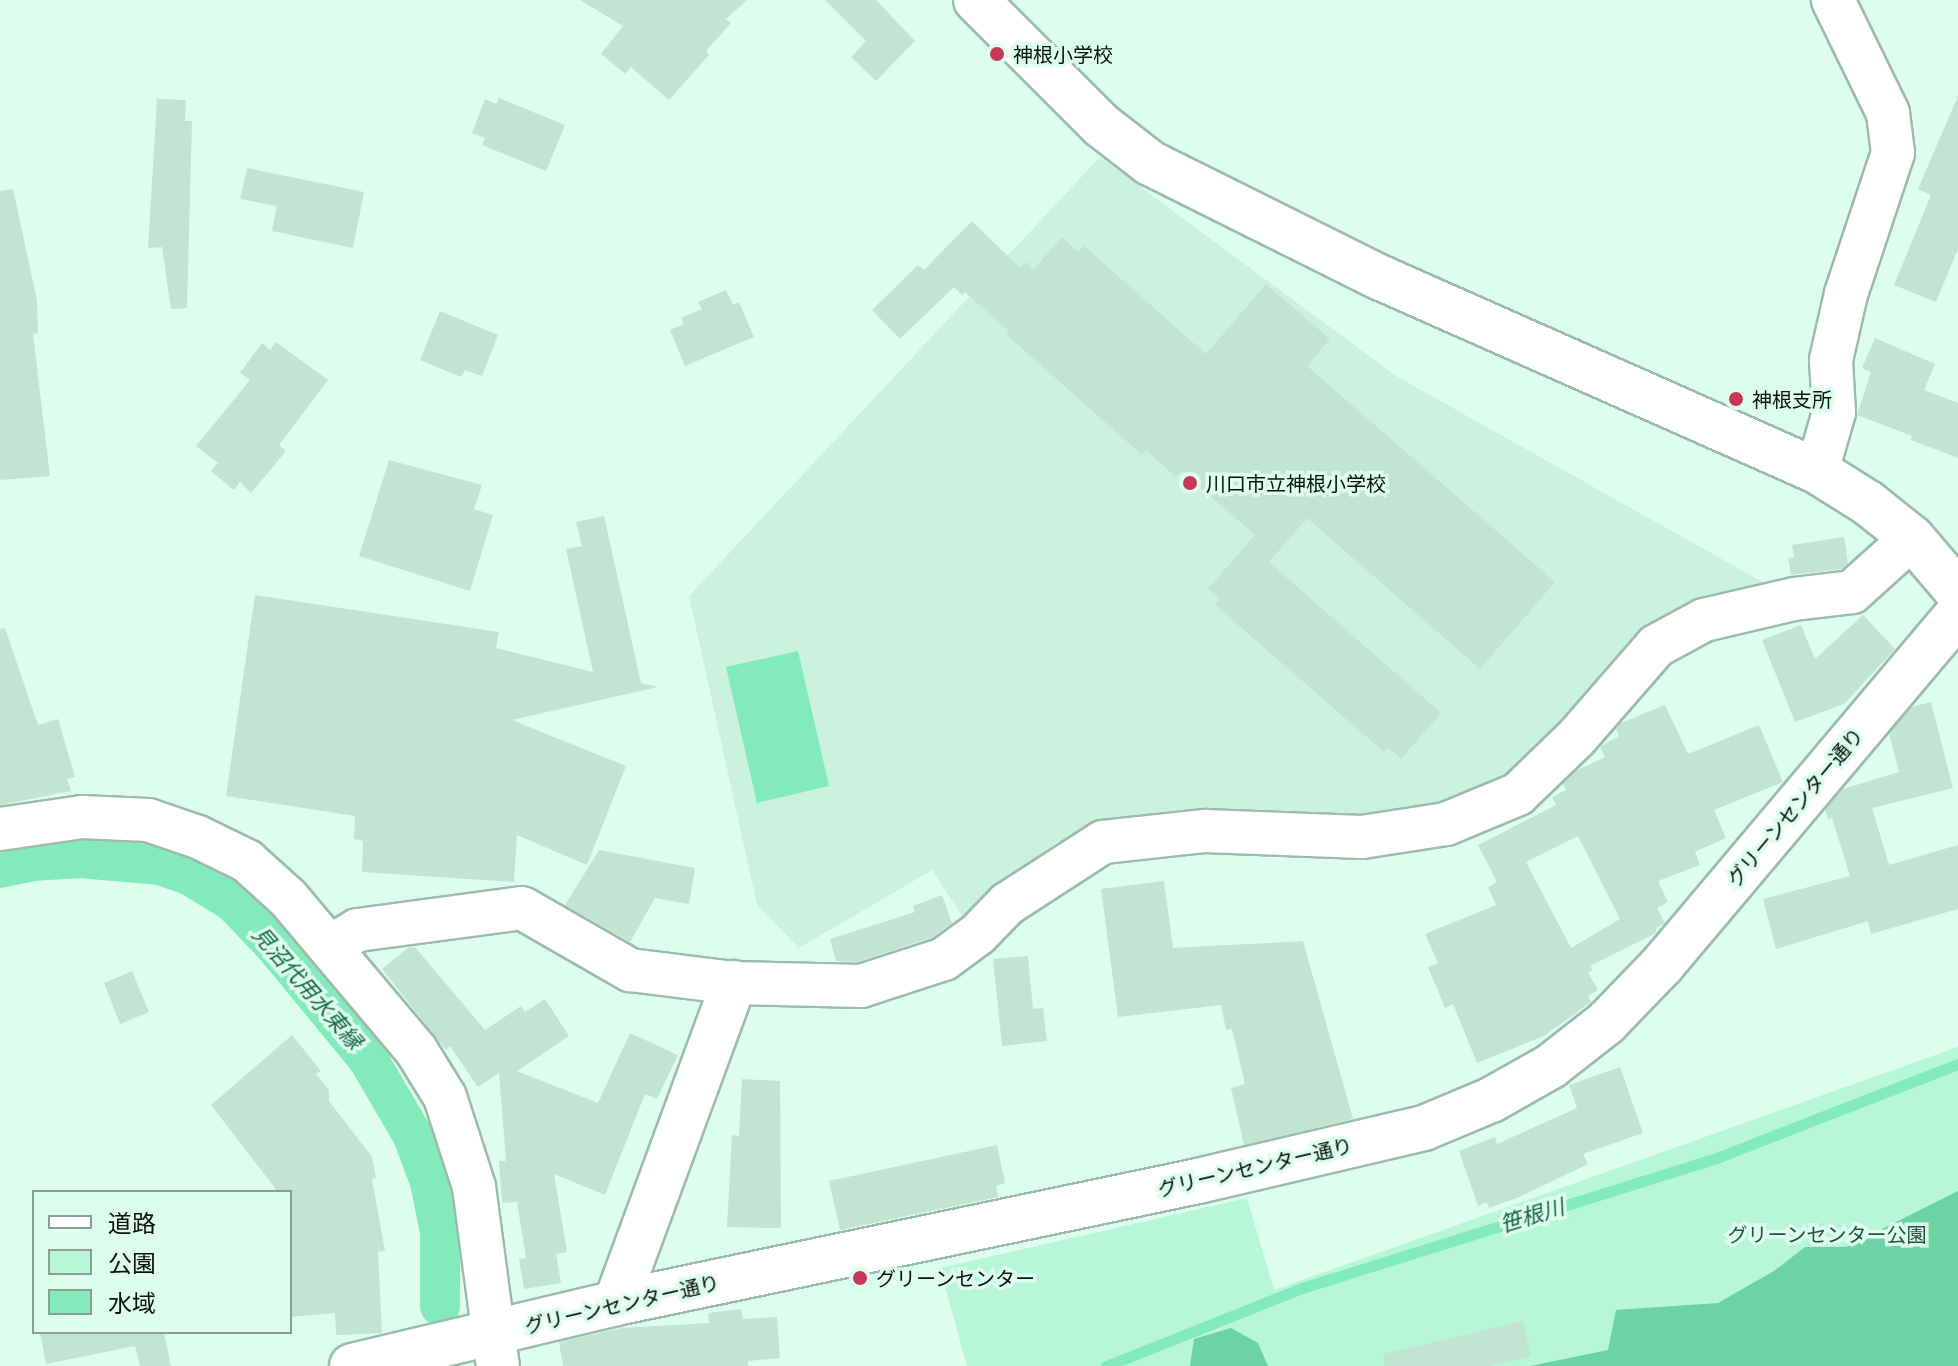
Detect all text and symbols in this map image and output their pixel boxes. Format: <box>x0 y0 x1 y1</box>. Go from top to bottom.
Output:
place label: 神根小学校 <box>1013 42 1113 66</box>
marker: 神根小学校 <box>988 45 1006 63</box>
place label: 神根支所 <box>1752 387 1832 411</box>
marker: 神根支所 <box>1727 390 1745 408</box>
place label: 川口市立神根小学校 <box>1206 471 1386 495</box>
marker: 川口市立神根小学校 <box>1181 474 1199 492</box>
street label: グリーンセンター通り <box>1722 723 1868 891</box>
water label: 見沼代用水東縁 <box>247 921 367 1055</box>
street label: グリーンセンター通り <box>1155 1133 1355 1201</box>
legend <box>32 1190 292 1334</box>
water label: 笹根川 <box>1497 1194 1567 1238</box>
text: 道路 <box>108 1205 156 1241</box>
park label: グリーンセンター公園 <box>1727 1222 1927 1246</box>
text: 公園 <box>108 1245 156 1281</box>
place label: グリーンセンター <box>876 1266 1036 1290</box>
marker: グリーンセンター <box>851 1269 869 1287</box>
street label: グリーンセンター通り <box>522 1270 722 1338</box>
text: 水域 <box>108 1285 156 1321</box>

